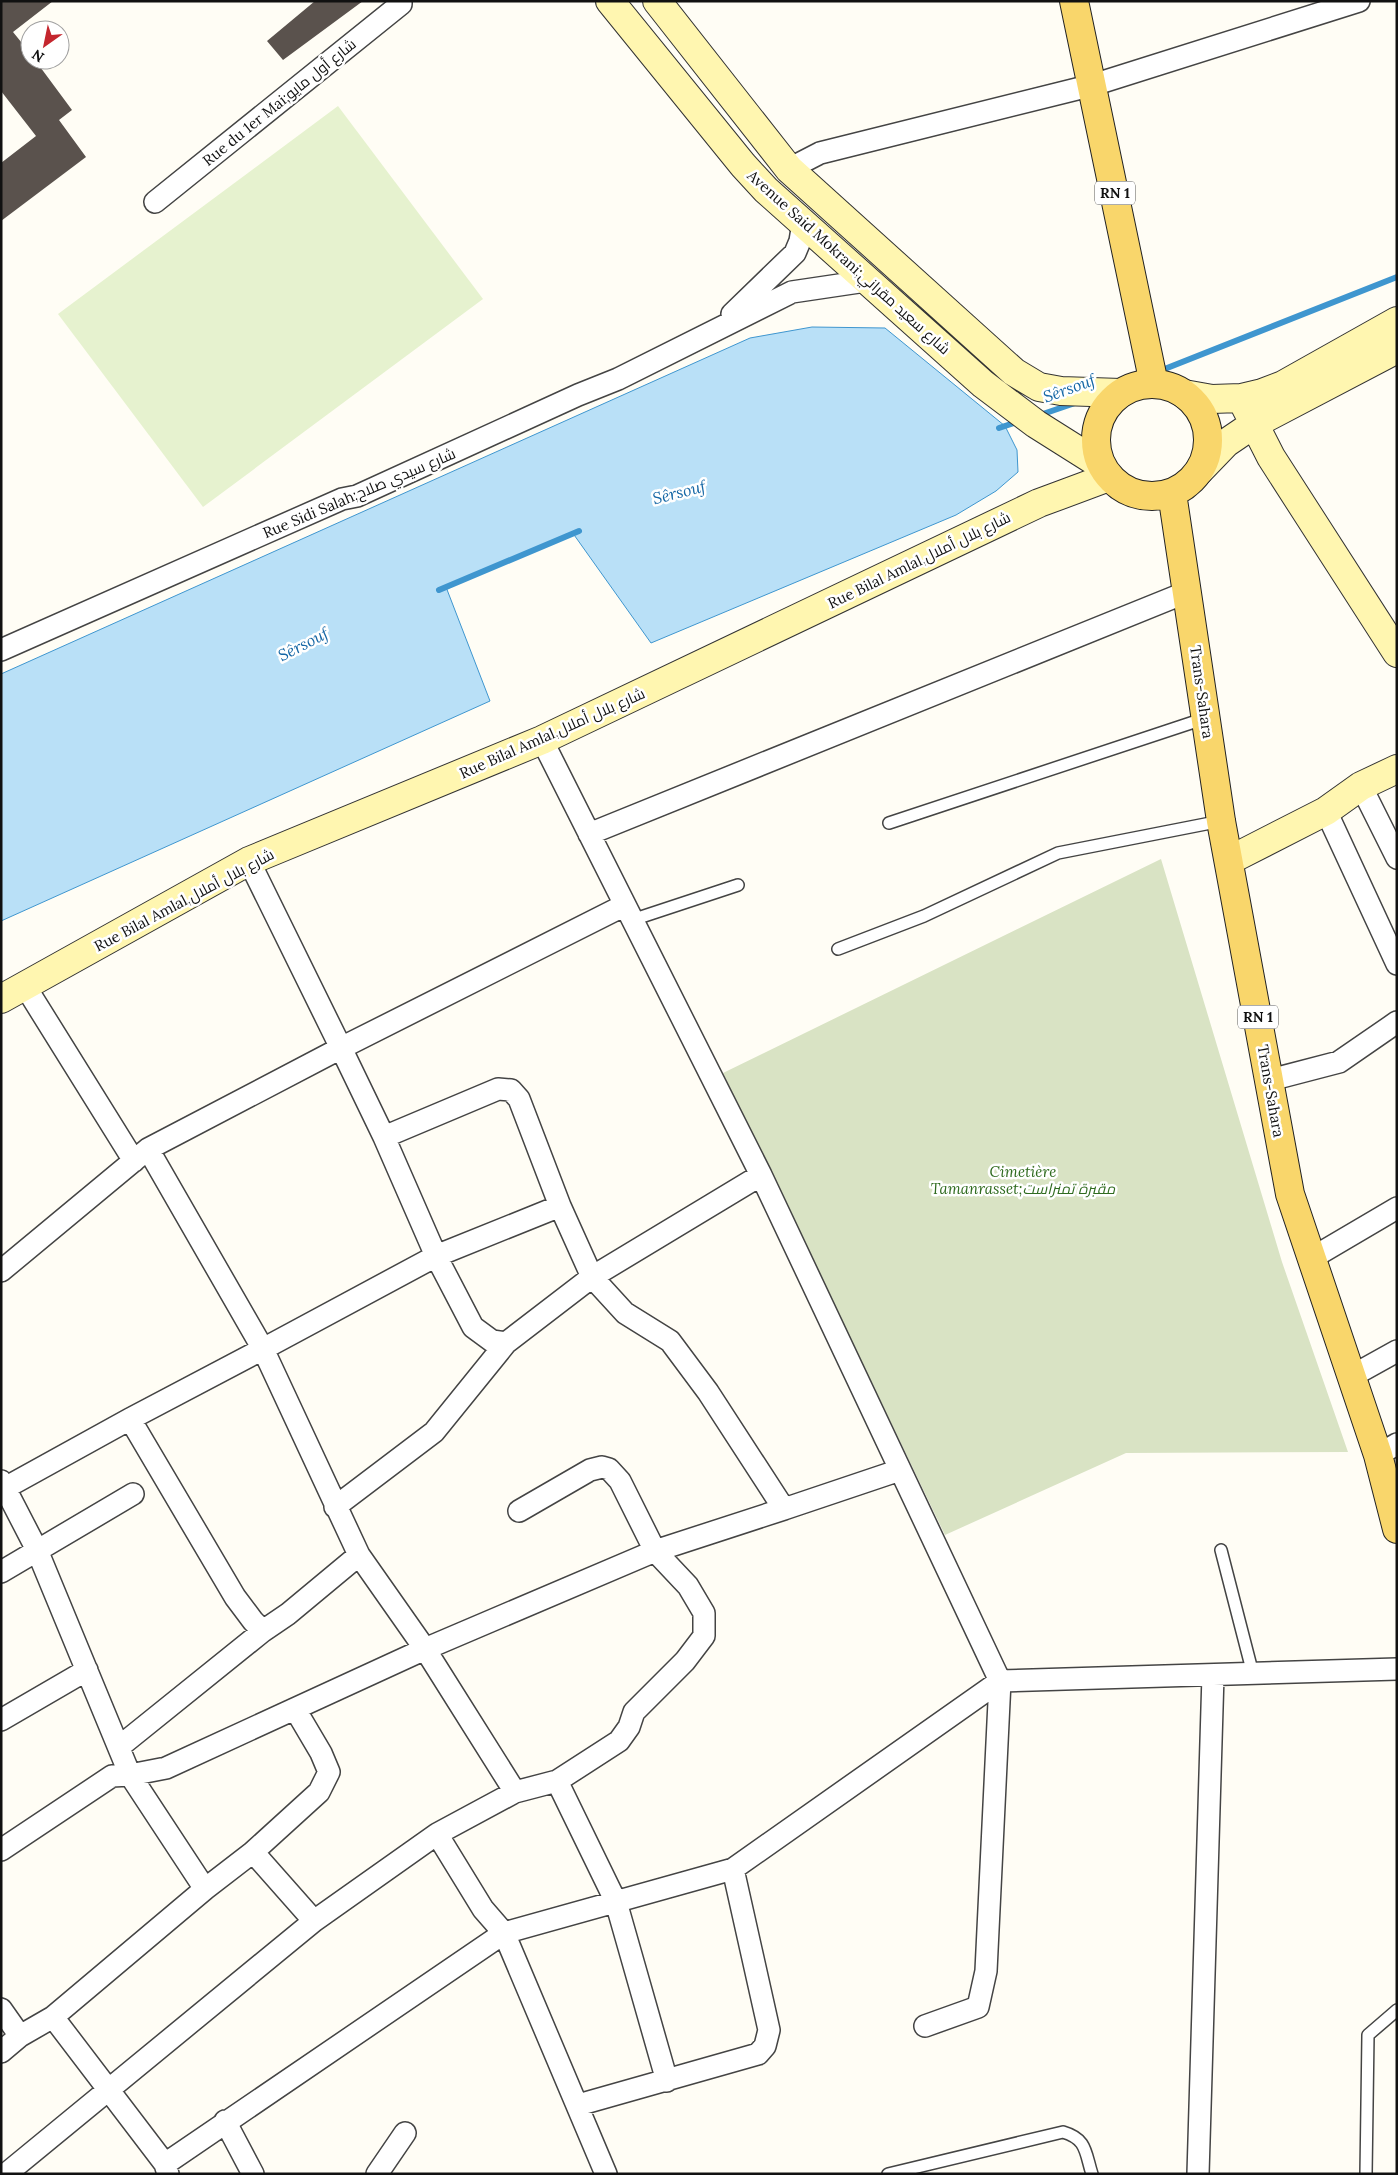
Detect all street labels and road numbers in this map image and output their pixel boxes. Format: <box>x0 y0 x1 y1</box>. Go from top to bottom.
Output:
street label: Rue du 1er Mai;شارع أول مايو <box>198 34 361 171</box>
street label: Avenue Said Mokrani;شارع سعيد مقراني <box>741 165 954 360</box>
road number: RN 1 <box>1095 182 1135 204</box>
street label: Rue Sidi Salah;شارع سيدي صلاح <box>260 444 459 545</box>
street label: Rue Bilal Amlal,شارع بلال أملال <box>825 507 1014 614</box>
street label: Trans-Sahara <box>1186 644 1218 740</box>
street label: Rue Bilal Amlal,شارع بلال أملال <box>456 683 648 784</box>
street label: Rue Bilal Amlal,شارع بلال أملال <box>91 844 278 957</box>
road number: RN 1 <box>1238 1006 1278 1028</box>
street label: Trans-Sahara <box>1254 1043 1289 1139</box>

